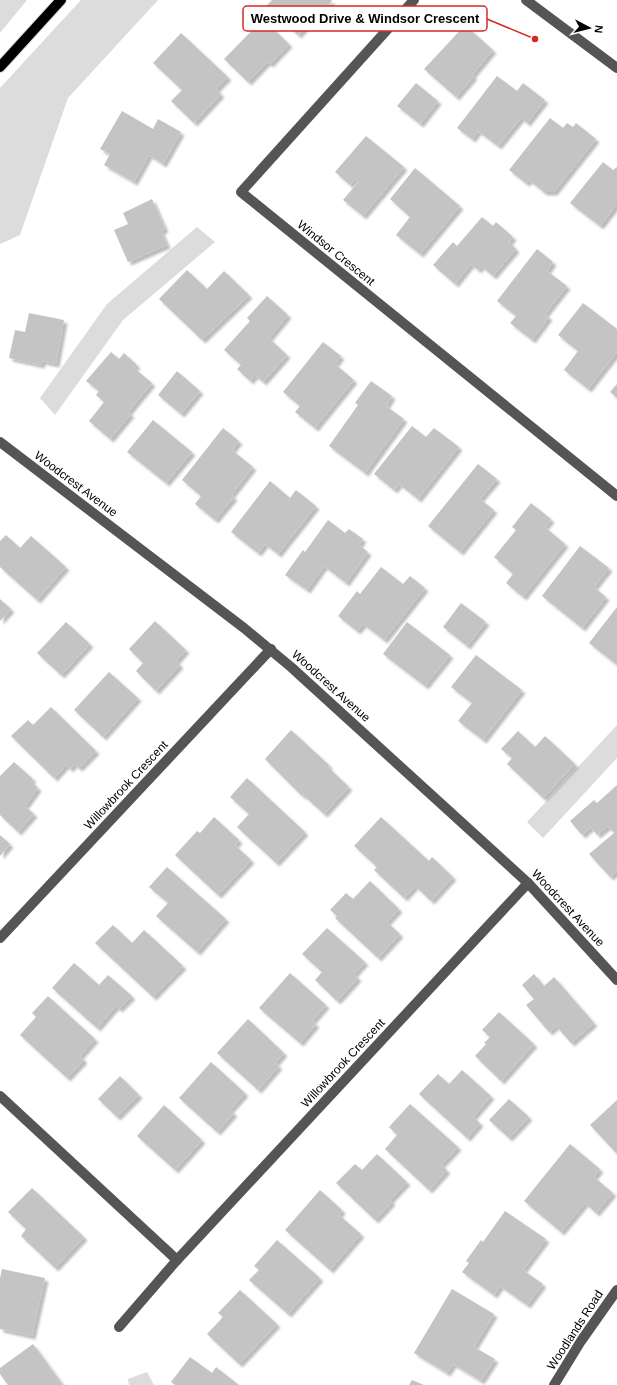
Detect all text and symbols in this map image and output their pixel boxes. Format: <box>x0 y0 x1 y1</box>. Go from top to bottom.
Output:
callout: Westwood Drive & Windsor Crescent <box>243 6 487 31</box>
north arrow <box>569 8 609 48</box>
text: Westwood Drive & Windsor Crescent <box>251 11 480 26</box>
text: N <box>592 25 605 34</box>
street label: Windsor Crescent <box>295 218 378 289</box>
street label: Woodcrest Avenue <box>32 448 121 520</box>
street label: Woodcrest Avenue <box>289 647 373 725</box>
street label: Willowbrook Crescent <box>81 737 171 832</box>
street label: Woodcrest Avenue <box>529 867 608 950</box>
street label: Willowbrook Crescent <box>298 1015 388 1110</box>
street label: Woodlands Road <box>544 1288 606 1372</box>

